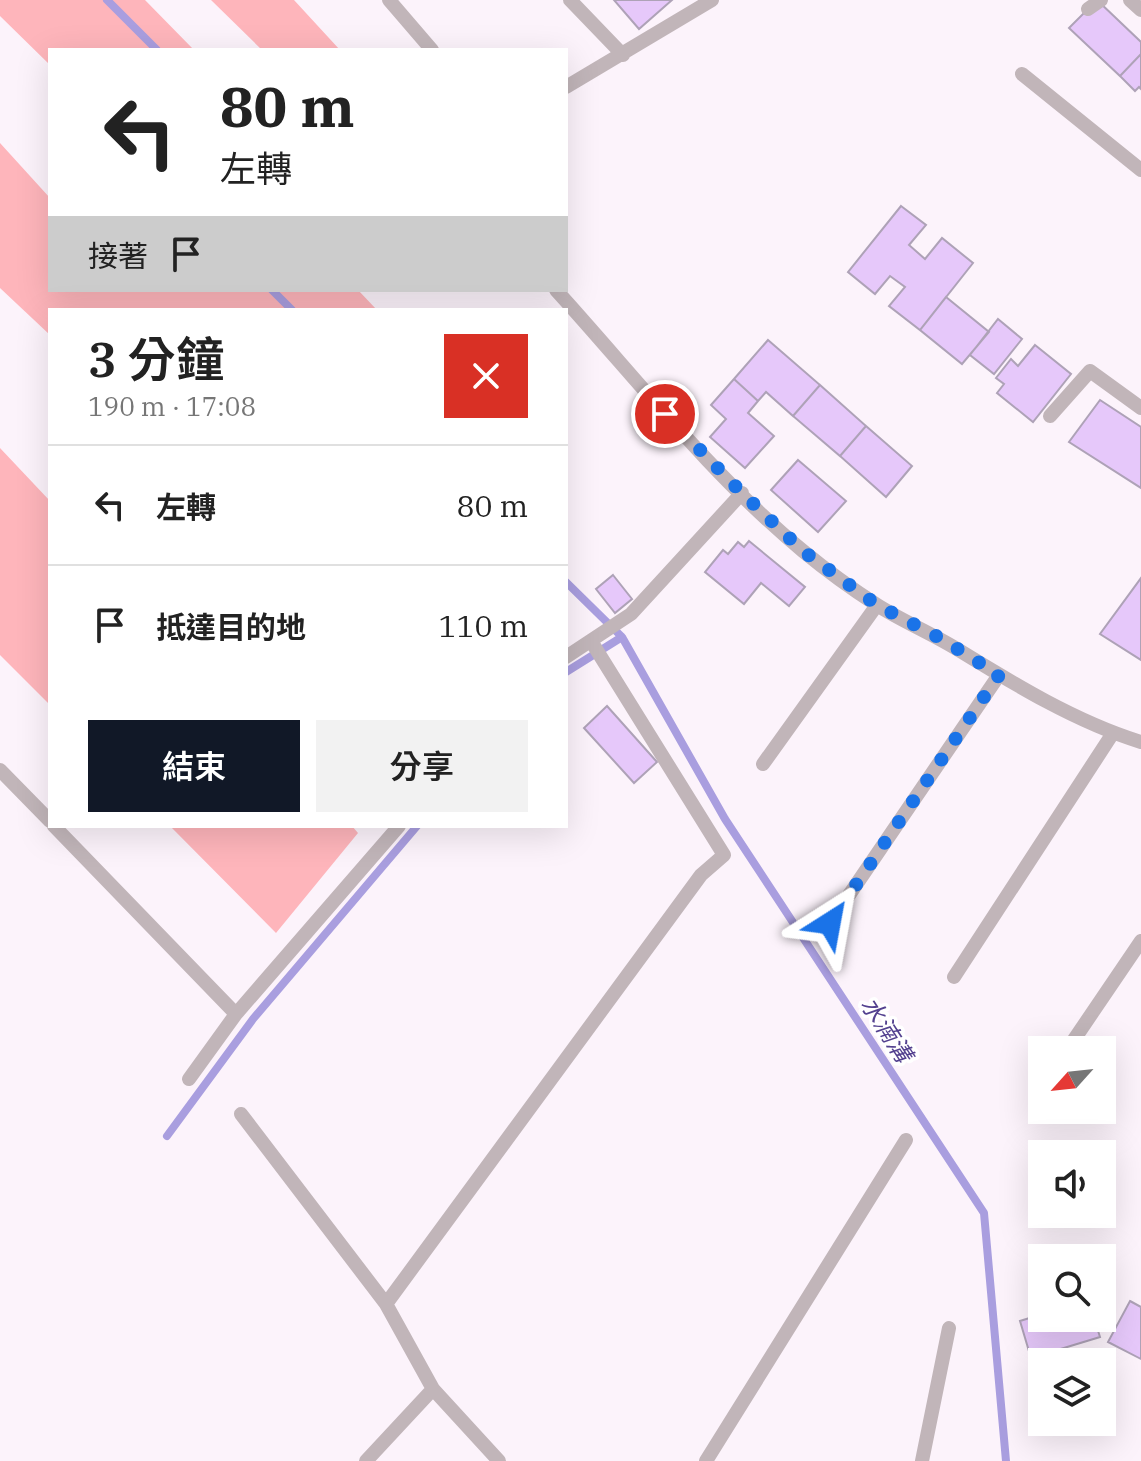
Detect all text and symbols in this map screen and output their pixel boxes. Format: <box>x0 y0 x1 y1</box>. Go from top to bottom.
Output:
text: 80 m <box>220 70 355 142</box>
icon: left <box>88 80 192 184</box>
text: 左轉 <box>220 145 292 192</box>
icon: arrive <box>164 232 208 276</box>
text: 接著 <box>88 236 148 275</box>
text: 3 分鐘 <box>88 328 224 390</box>
button: close <box>444 334 528 418</box>
pin <box>631 380 699 448</box>
text: 190 m · 17:08 <box>88 389 256 423</box>
icon: arrive <box>643 392 687 436</box>
icon: left <box>88 483 132 527</box>
text: 80 m <box>456 486 528 525</box>
text: 左轉 <box>156 487 216 526</box>
icon: arrive <box>88 603 132 647</box>
text: 110 m <box>438 606 528 645</box>
text: 抵達目的地 <box>156 607 306 646</box>
button: 結束 <box>88 720 300 812</box>
button: 分享 <box>316 720 528 812</box>
position arrow <box>788 881 872 965</box>
water label: 水湳溝 <box>854 990 922 1070</box>
north arrow <box>1028 1036 1116 1124</box>
map controls <box>1028 1036 1116 1436</box>
button: sound <box>1028 1140 1116 1228</box>
button: search <box>1028 1244 1116 1332</box>
button: layers <box>1028 1348 1116 1436</box>

